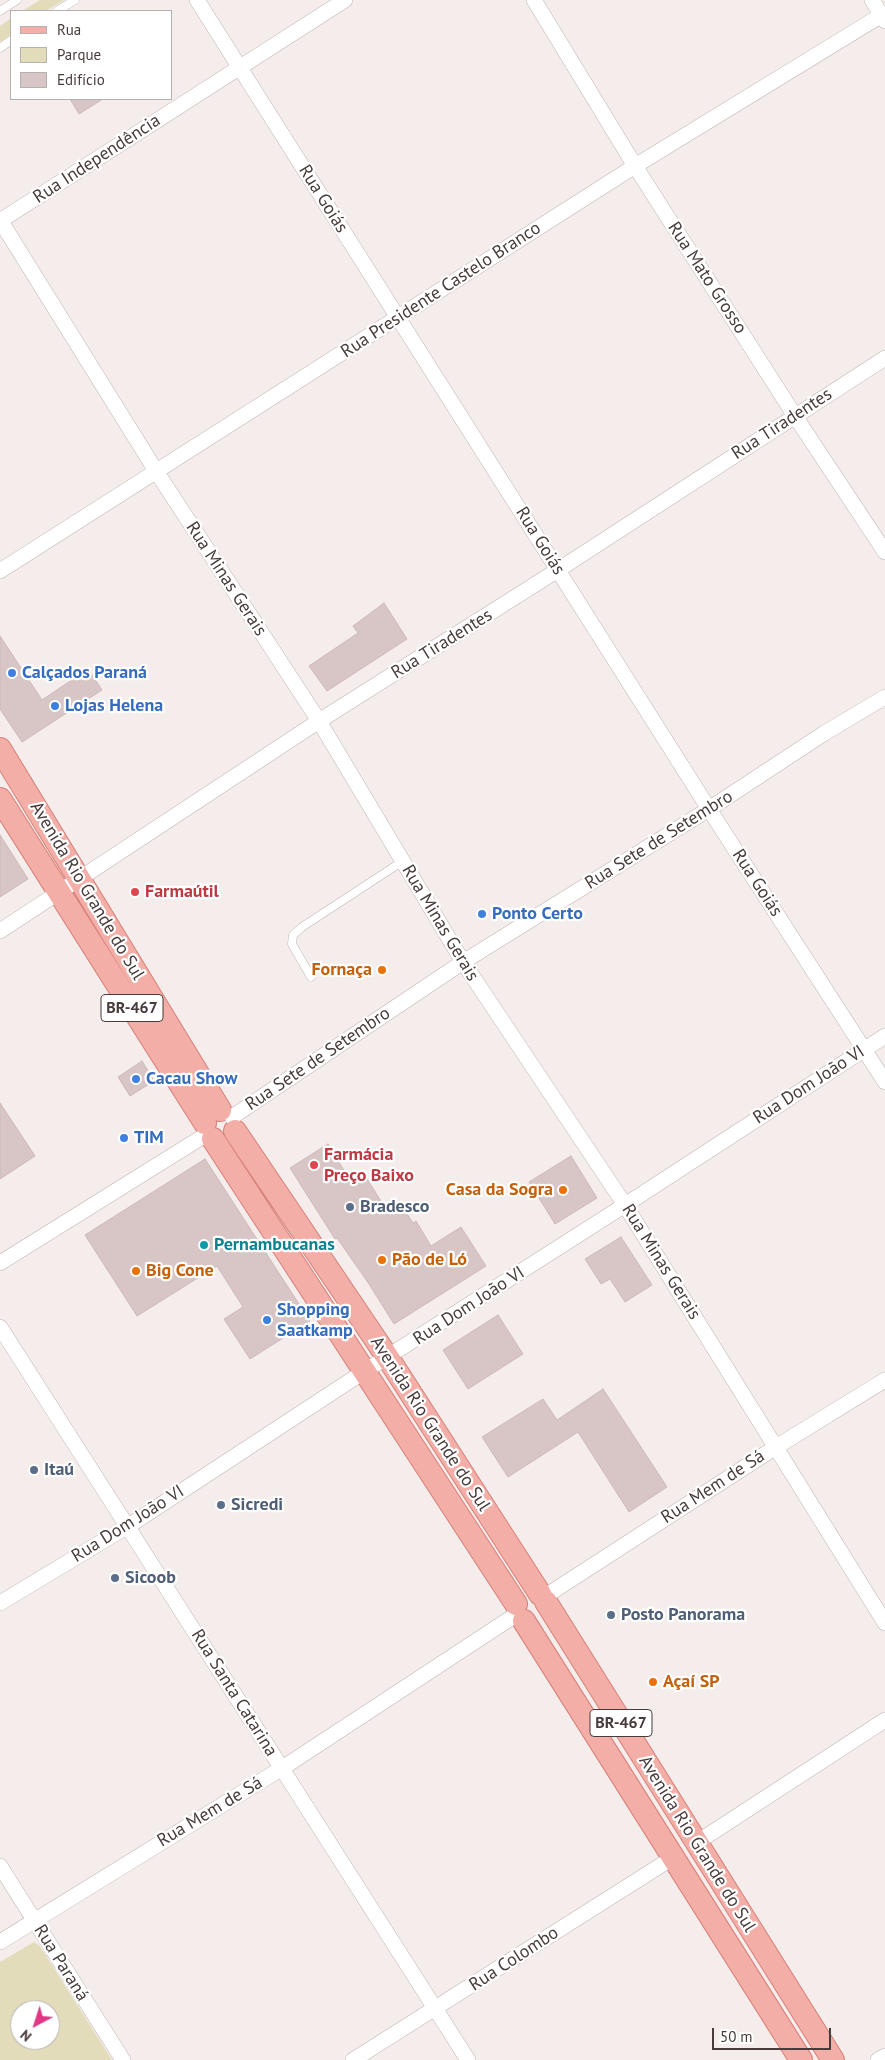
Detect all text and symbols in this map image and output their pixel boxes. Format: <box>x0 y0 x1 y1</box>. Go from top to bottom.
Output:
legend <box>10 10 172 100</box>
text: Rua <box>57 20 81 39</box>
text: Parque <box>57 45 101 64</box>
text: Edifício <box>57 70 105 89</box>
street label: Rua Independência <box>29 110 165 208</box>
street label: Rua Goiás <box>294 161 352 237</box>
street label: Rua Presidente Castelo Branco <box>337 217 545 363</box>
street label: Rua Mato Grosso <box>663 218 751 338</box>
street label: Rua Tiradentes <box>728 384 836 464</box>
street label: Rua Goiás <box>511 503 569 579</box>
street label: Rua Minas Gerais <box>181 518 271 640</box>
street label: Rua Tiradentes <box>387 604 497 684</box>
place label: Calçados Paraná <box>22 662 147 684</box>
marker: Calçados Paraná <box>6 667 18 679</box>
place label: Lojas Helena <box>65 695 163 717</box>
marker: Lojas Helena <box>49 700 61 712</box>
street label: Rua Sete de Setembro <box>581 786 737 894</box>
street label: Avenida Rio Grande do Sul <box>25 798 149 984</box>
street label: Rua Goiás <box>727 845 787 921</box>
street label: Rua Minas Gerais <box>397 861 483 985</box>
place label: Farmaútil <box>145 881 219 903</box>
marker: Farmaútil <box>129 886 141 898</box>
place label: Ponto Certo <box>492 903 583 925</box>
marker: Ponto Certo <box>476 908 488 920</box>
place label: Fornaça <box>311 959 372 981</box>
marker: Fornaça <box>376 964 388 976</box>
road number: BR-467 <box>101 994 163 1021</box>
street label: Rua Sete de Setembro <box>241 1003 395 1115</box>
street label: Rua Dom João VI <box>749 1041 869 1129</box>
place label: Cacau Show <box>146 1068 238 1090</box>
marker: Cacau Show <box>130 1073 142 1085</box>
place label: TIM <box>134 1127 164 1149</box>
marker: TIM <box>118 1132 130 1144</box>
place label: Farmácia Preço Baixo <box>324 1144 414 1186</box>
marker: Farmácia Preço Baixo <box>308 1159 320 1171</box>
place label: Casa da Sogra <box>446 1179 553 1201</box>
marker: Casa da Sogra <box>557 1184 569 1196</box>
place label: Bradesco <box>360 1196 429 1218</box>
street label: Rua Minas Gerais <box>617 1200 705 1324</box>
marker: Bradesco <box>344 1201 356 1213</box>
place label: Pernambucanas <box>214 1234 335 1256</box>
marker: Pernambucanas <box>198 1239 210 1251</box>
place label: Pão de Ló <box>392 1249 467 1271</box>
marker: Pão de Ló <box>376 1254 388 1266</box>
place label: Big Cone <box>146 1260 214 1282</box>
street label: Rua Dom João VI <box>409 1262 529 1350</box>
marker: Big Cone <box>130 1265 142 1277</box>
place label: Shopping Saatkamp <box>277 1299 353 1342</box>
marker: Shopping Saatkamp <box>261 1314 273 1326</box>
street label: Avenida Rio Grande do Sul <box>365 1333 495 1515</box>
street label: Rua Mem de Sá <box>657 1446 769 1528</box>
place label: Itaú <box>44 1459 74 1481</box>
marker: Itaú <box>28 1464 40 1476</box>
street label: Rua Dom João VI <box>68 1481 188 1567</box>
place label: Sicredi <box>231 1494 283 1516</box>
marker: Sicredi <box>215 1499 227 1511</box>
place label: Sicoob <box>125 1567 176 1589</box>
marker: Sicoob <box>109 1572 121 1584</box>
place label: Posto Panorama <box>621 1604 745 1626</box>
marker: Posto Panorama <box>605 1609 617 1621</box>
street label: Rua Santa Catarina <box>186 1625 282 1761</box>
place label: Açaí SP <box>663 1671 720 1693</box>
marker: Açaí SP <box>647 1676 659 1688</box>
road number: BR-467 <box>590 1710 652 1736</box>
street label: Avenida Rio Grande do Sul <box>634 1752 760 1936</box>
street label: Rua Mem de Sá <box>153 1772 267 1852</box>
street label: Rua Paraná <box>29 1921 93 2005</box>
street label: Rua Colombo <box>465 1922 563 1996</box>
north arrow <box>10 2000 60 2050</box>
scale bar <box>715 2018 834 2050</box>
text: N <box>17 2026 35 2046</box>
text: 50 m <box>720 2027 753 2046</box>

